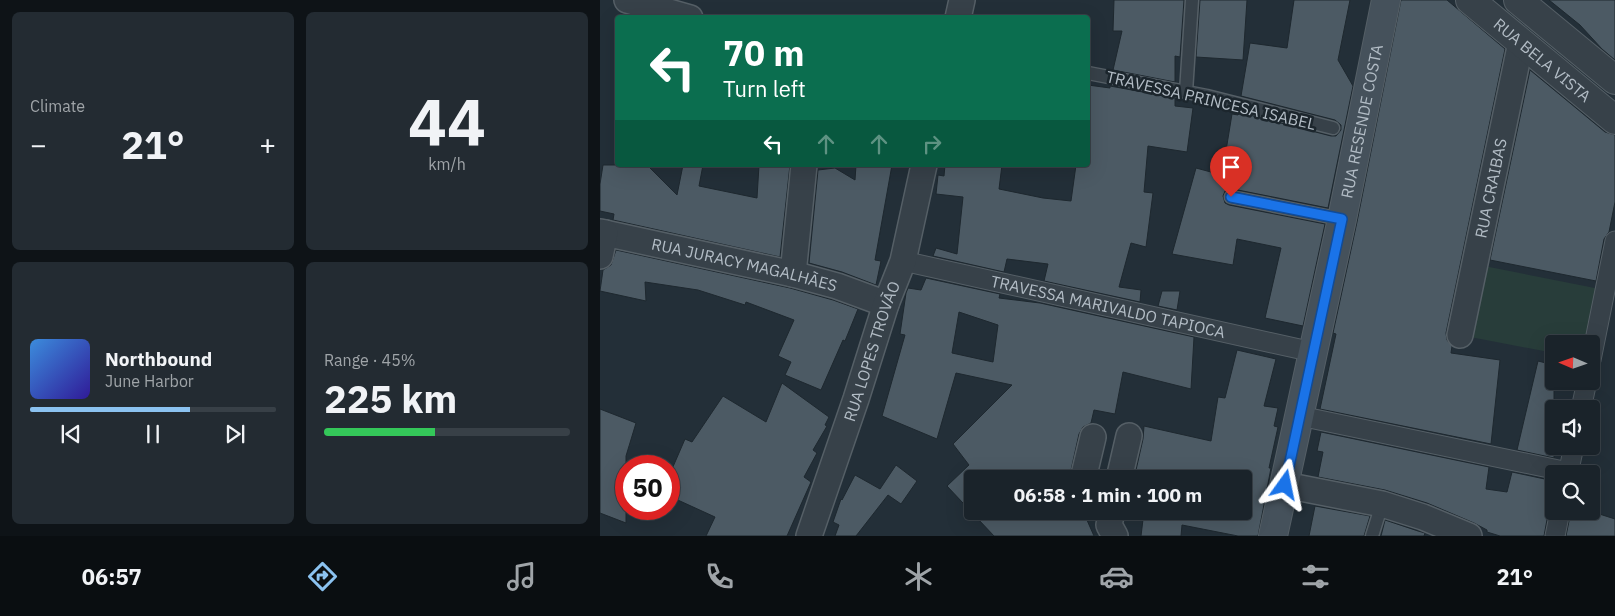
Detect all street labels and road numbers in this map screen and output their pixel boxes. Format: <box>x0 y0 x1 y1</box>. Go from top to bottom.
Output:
street label: RUA BELA VISTA <box>1490 14 1595 106</box>
street label: RUA RESENDE COSTA <box>1336 43 1387 200</box>
street label: TRAVESSA PRINCESA ISABEL <box>1104 66 1318 134</box>
street label: RUA CRAIBAS <box>1470 136 1511 240</box>
street label: RUA JURACY MAGALHÃES <box>650 234 839 296</box>
street label: TRAVESSA MARIVALDO TAPIOCA <box>989 271 1227 342</box>
street label: RUA LOPES TROVÃO <box>839 278 904 424</box>

